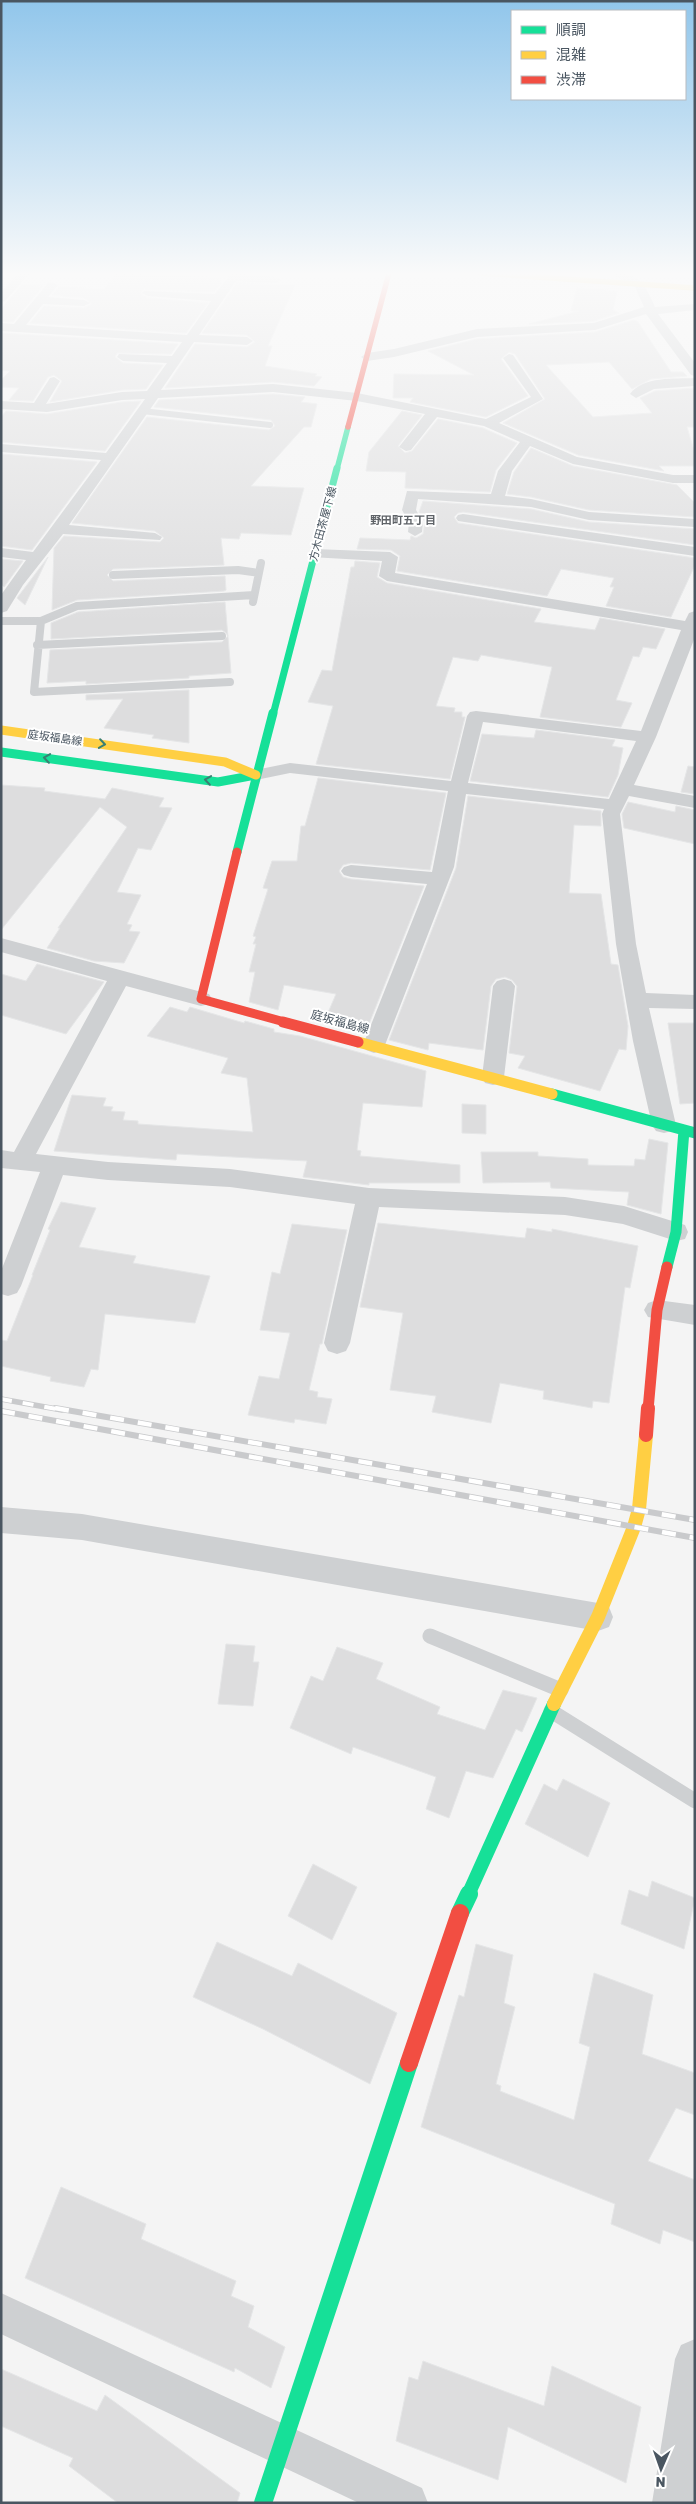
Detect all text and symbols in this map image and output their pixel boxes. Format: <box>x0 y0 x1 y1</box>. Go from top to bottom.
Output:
legend <box>511 10 686 100</box>
text: 順調 <box>556 21 586 39</box>
text: 混雑 <box>556 46 586 64</box>
text: 渋滞 <box>556 71 586 89</box>
street label: 方木田茶屋下線 <box>307 485 339 563</box>
district label: 野田町五丁目 <box>370 514 436 527</box>
street label: 庭坂福島線 <box>27 728 83 748</box>
one-way arrow <box>97 739 106 749</box>
one-way arrow <box>42 753 50 764</box>
one-way arrow <box>203 776 212 786</box>
street label: 庭坂福島線 <box>309 1007 371 1037</box>
north arrow <box>636 2444 686 2494</box>
text: N <box>655 2473 666 2490</box>

